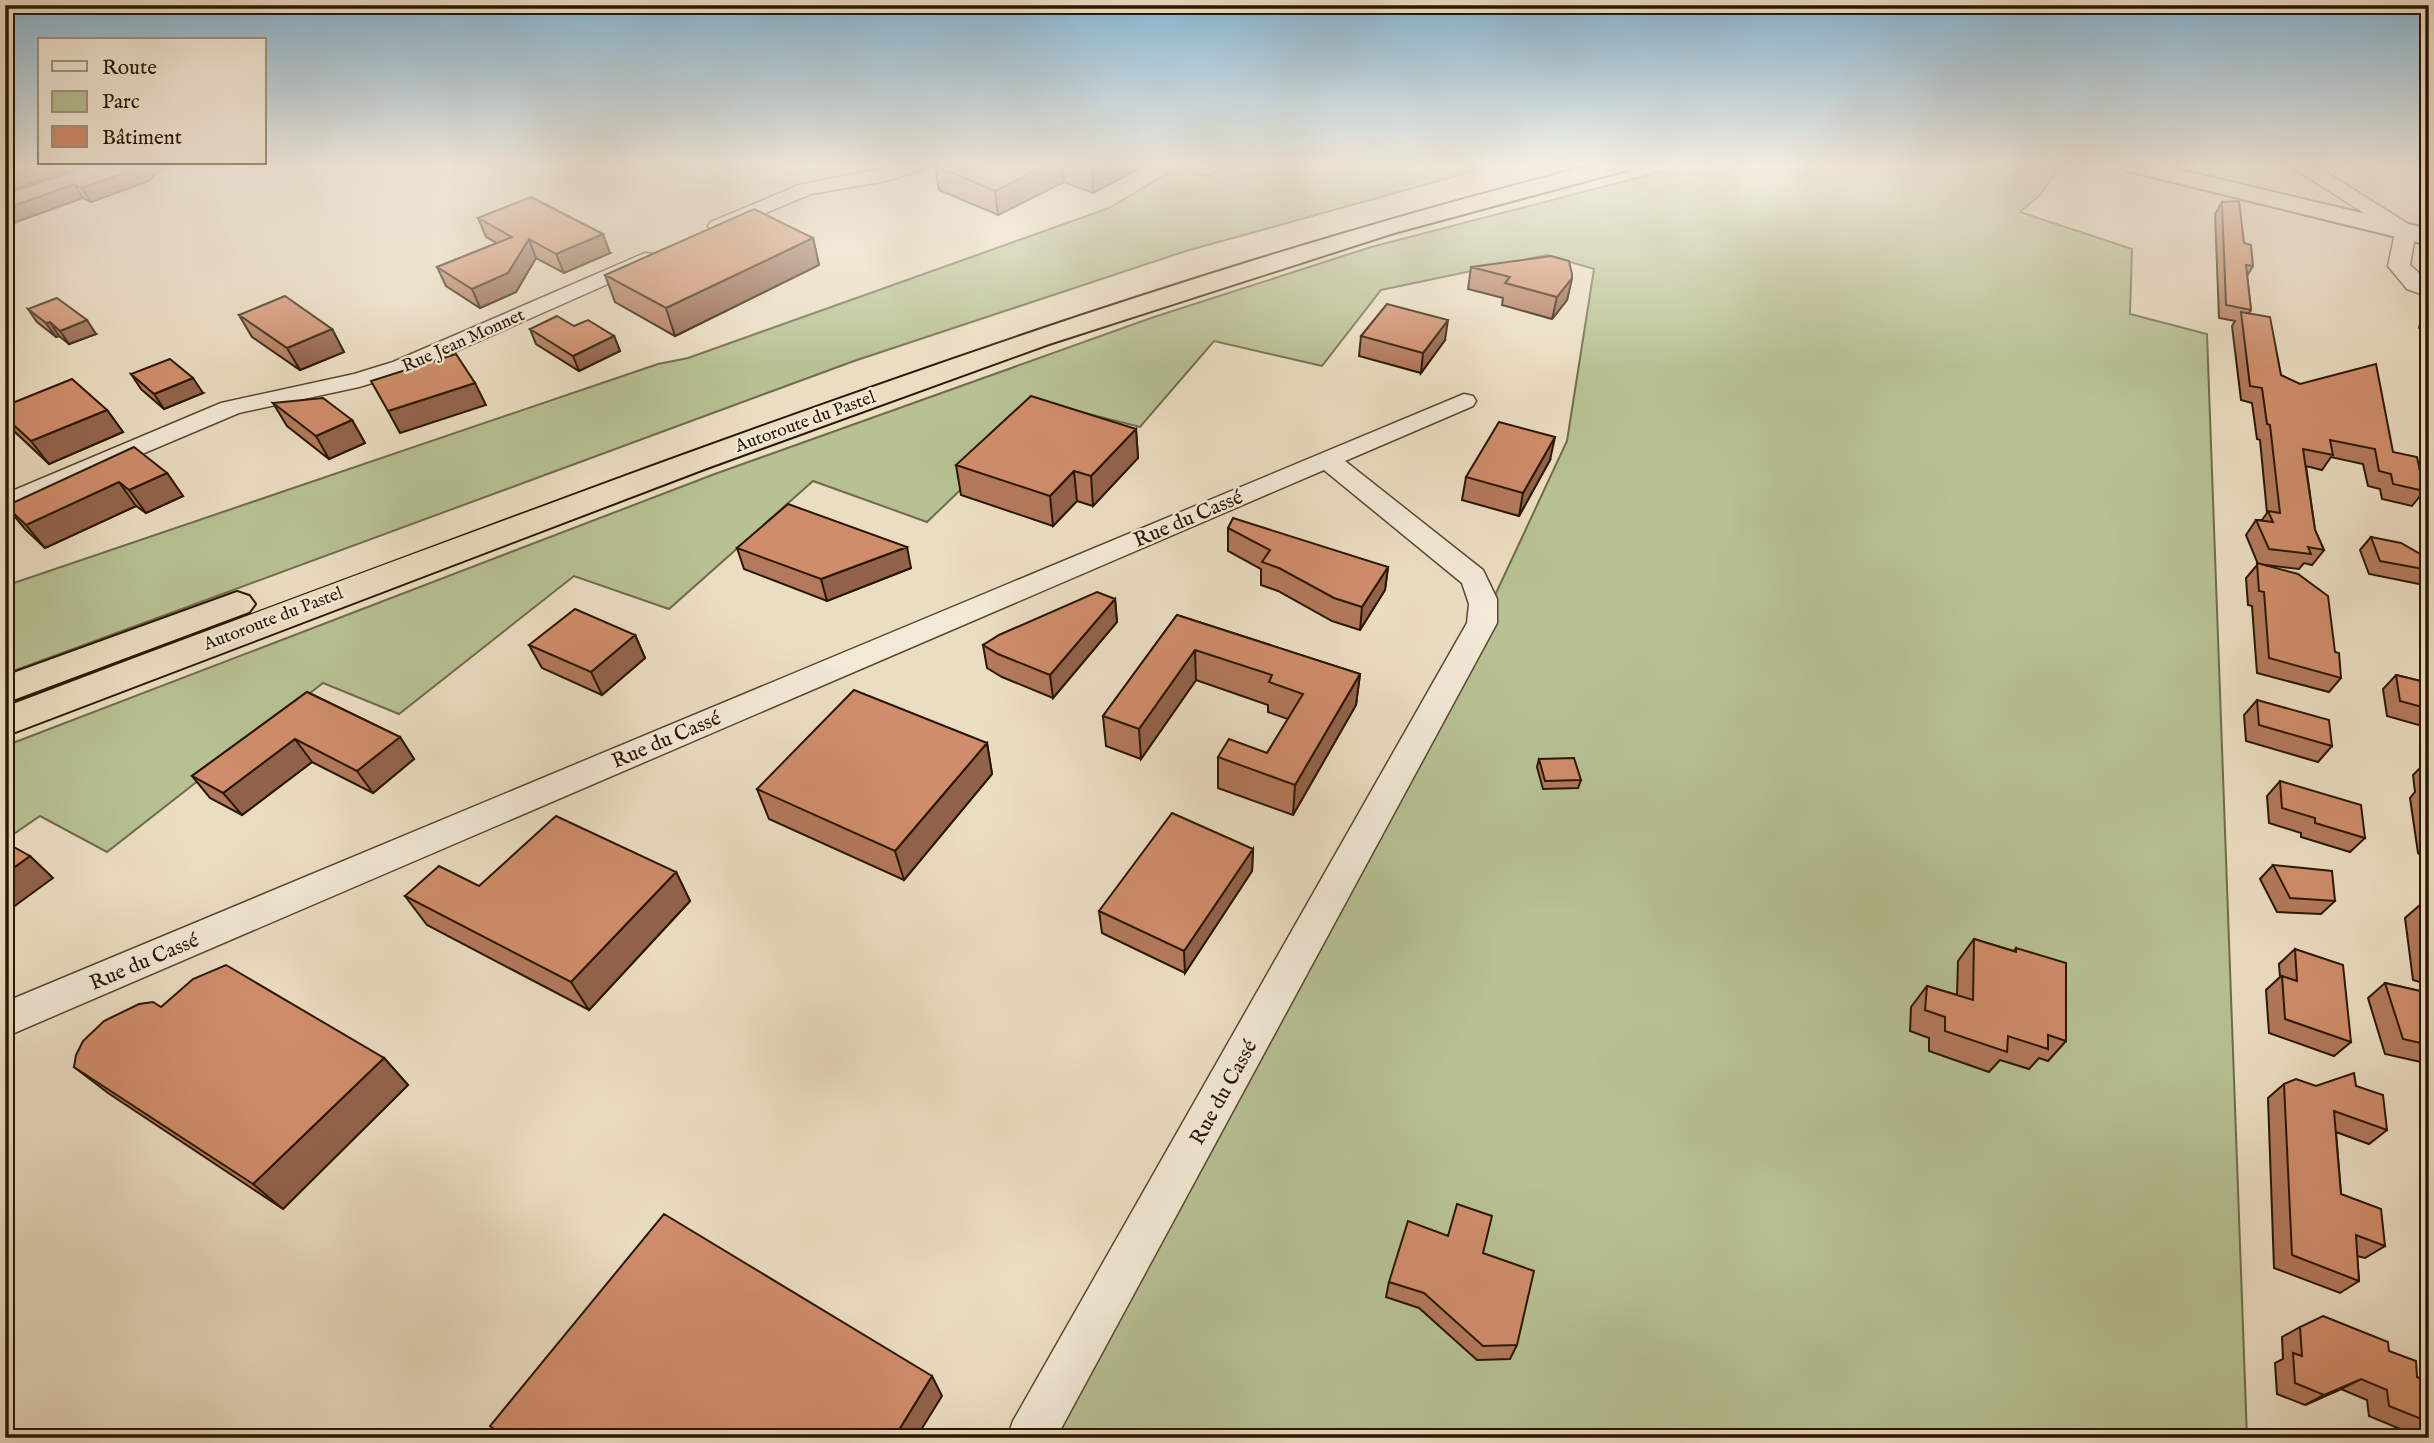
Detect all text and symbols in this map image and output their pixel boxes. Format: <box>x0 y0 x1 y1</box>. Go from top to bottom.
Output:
legend <box>38 38 266 164</box>
text: Route <box>102 55 157 82</box>
text: Parc <box>102 89 140 116</box>
text: Bâtiment <box>102 125 182 152</box>
street label: Rue Jean Monnet <box>399 304 528 379</box>
street label: Autoroute du Pastel <box>731 386 879 459</box>
street label: Rue du Cassé <box>1130 484 1248 555</box>
street label: Autoroute du Pastel <box>199 582 347 657</box>
street label: Rue du Cassé <box>608 705 726 776</box>
street label: Rue du Cassé <box>86 927 204 998</box>
street label: Rue du Cassé <box>1184 1035 1264 1150</box>

